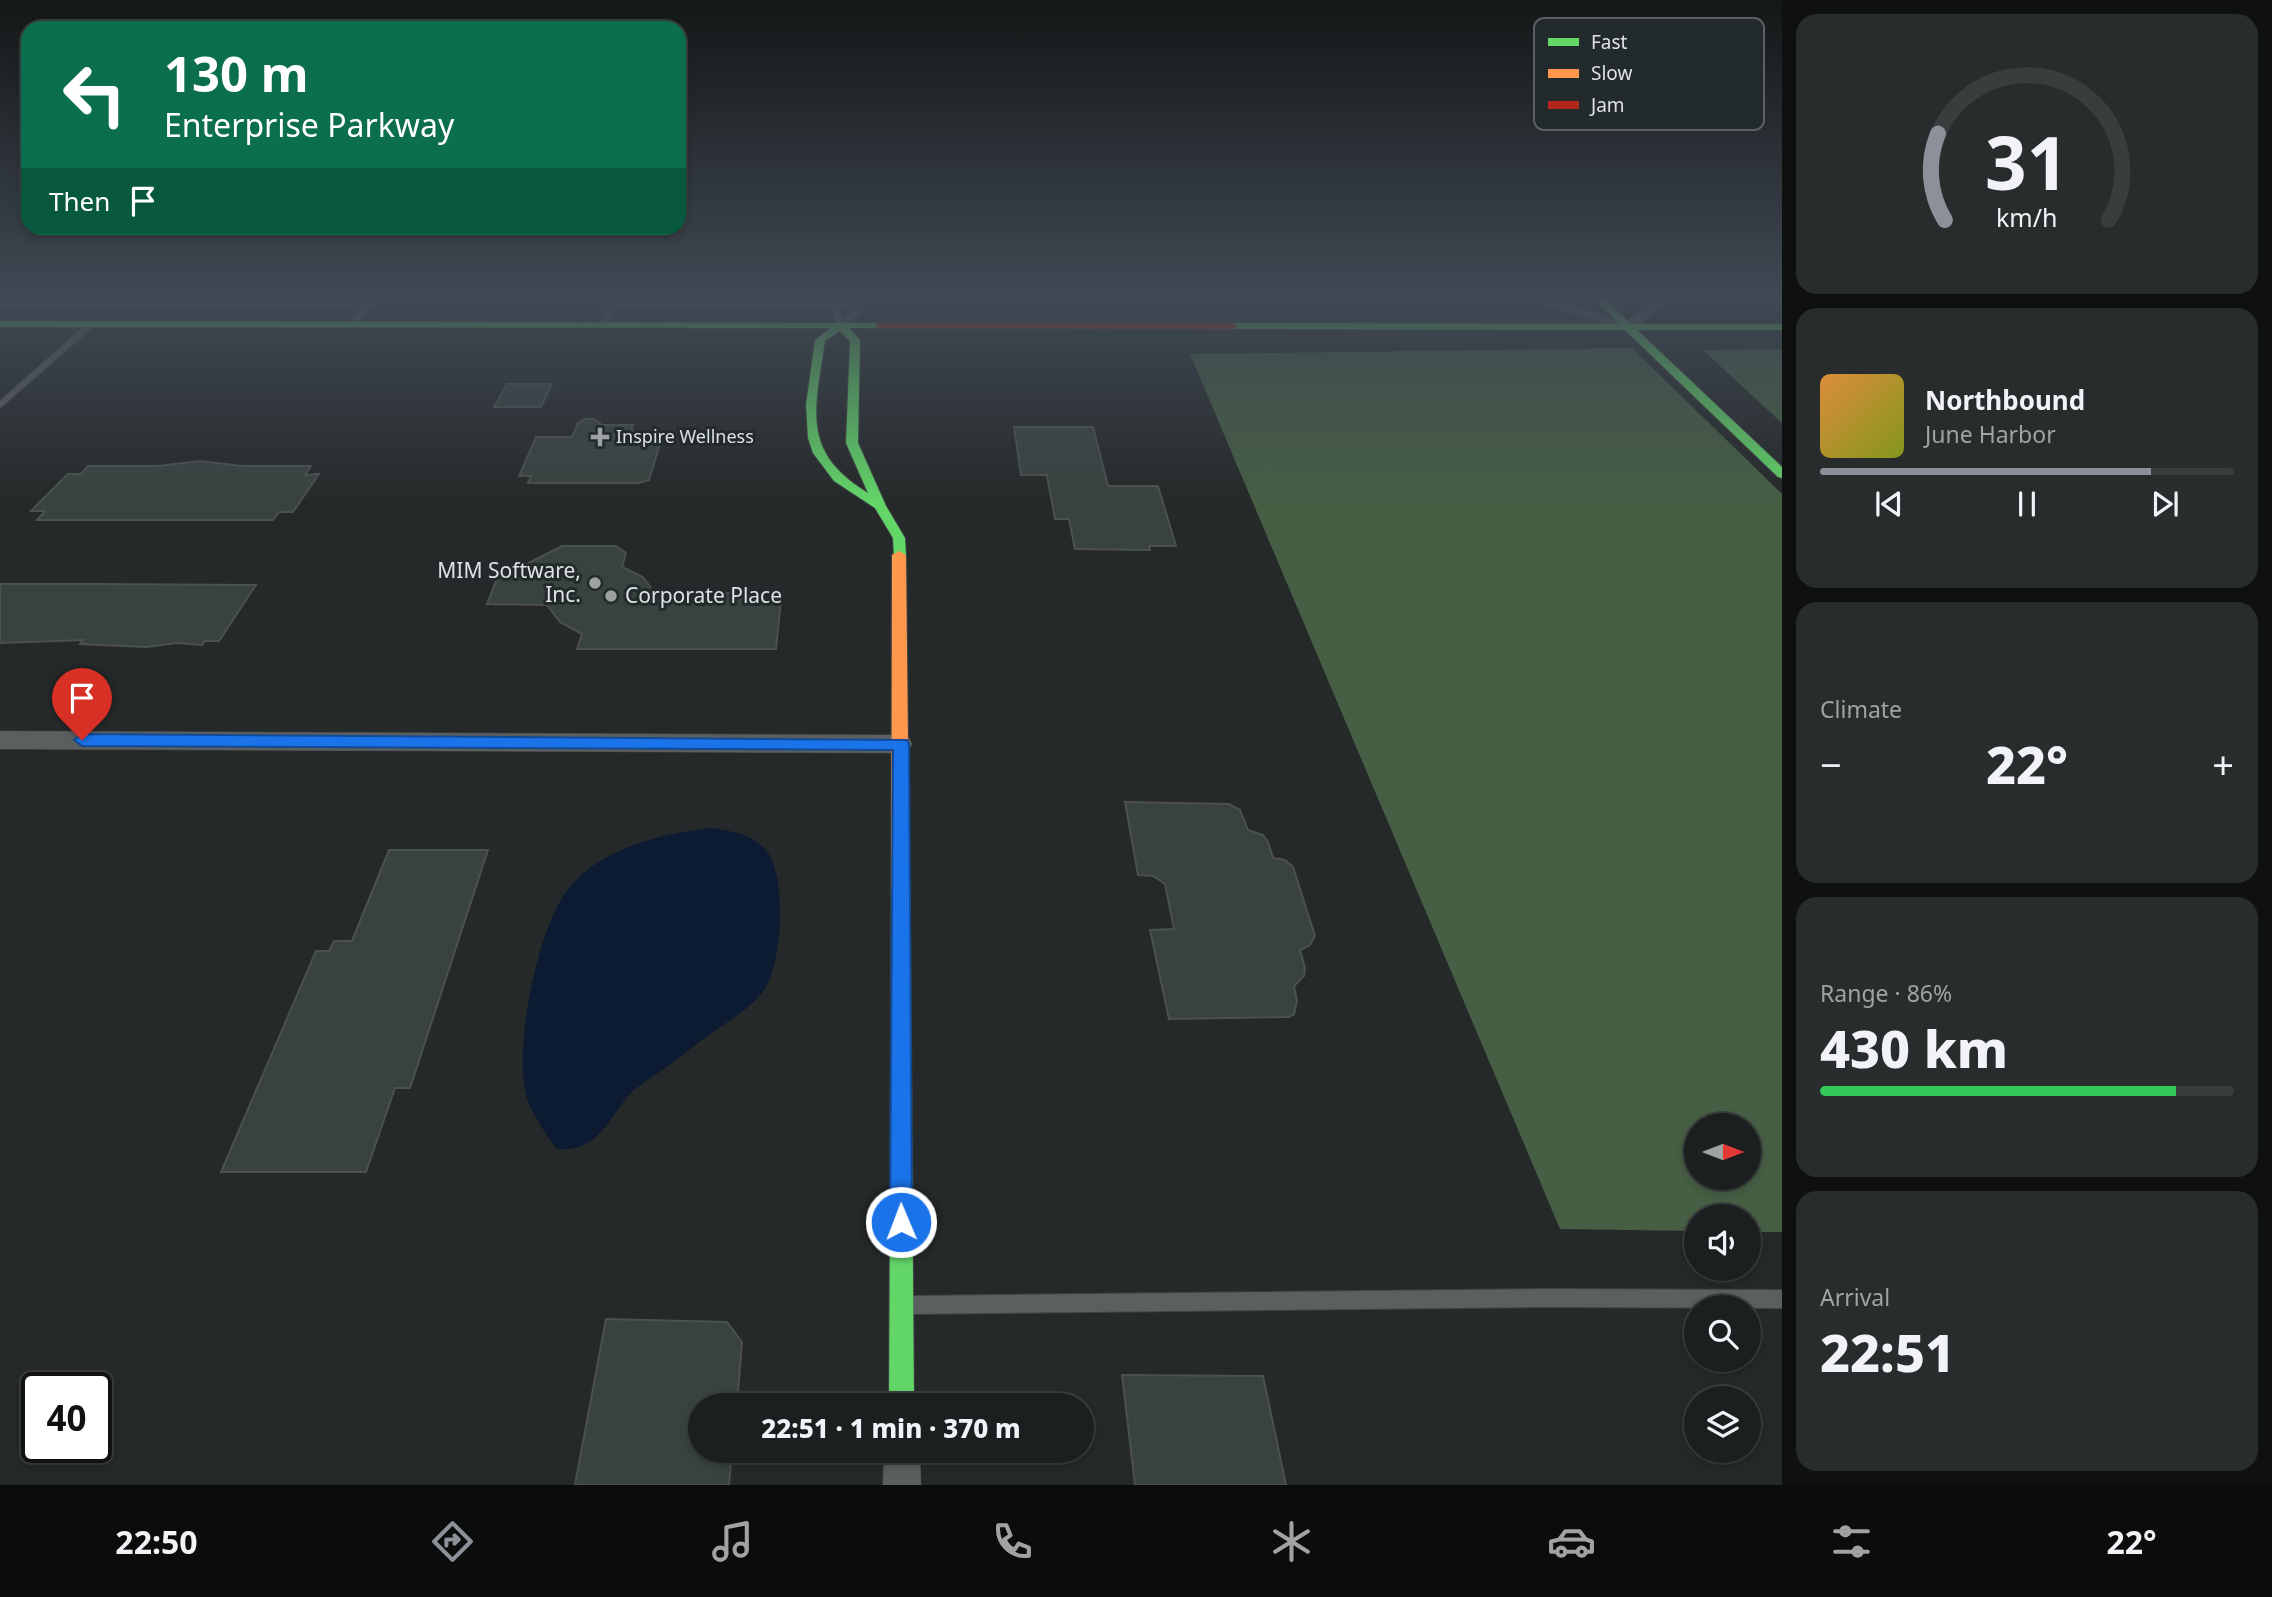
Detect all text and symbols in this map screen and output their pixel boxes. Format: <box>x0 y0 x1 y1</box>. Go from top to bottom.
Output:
legend <box>1534 18 1764 130</box>
text: Fast <box>1591 29 1628 55</box>
text: 130 m <box>164 40 309 106</box>
icon: left <box>49 49 140 140</box>
text: Slow <box>1591 60 1632 86</box>
text: Jam <box>1589 92 1625 118</box>
text: Enterprise Parkway <box>164 103 454 146</box>
text: 31 <box>1985 112 2069 211</box>
icon: arrive <box>124 182 162 220</box>
text: Then <box>49 183 110 219</box>
text: km/h <box>1996 200 2058 234</box>
text: Northbound <box>1925 382 2085 418</box>
text: June Harbor <box>1925 418 2056 450</box>
place label: Inspire Wellness <box>616 424 754 448</box>
marker: Inspire Wellness <box>590 427 610 447</box>
icon: previous <box>1870 485 1908 523</box>
icon: pause <box>2008 485 2046 523</box>
icon: next <box>2146 485 2184 523</box>
place label: MIM Software, Inc. <box>437 556 581 608</box>
marker: MIM Software, Inc. <box>587 575 603 591</box>
place label: Corporate Place <box>625 581 782 609</box>
marker: Corporate Place <box>603 588 619 604</box>
pin <box>52 668 112 740</box>
icon: arrive <box>63 679 101 717</box>
text: Climate <box>1820 693 1902 725</box>
text: 22° <box>1986 728 2068 799</box>
text: − <box>1820 738 1842 790</box>
text: + <box>2212 738 2234 790</box>
text: Range · 86% <box>1820 977 1952 1009</box>
text: 430 km <box>1820 1012 2008 1083</box>
north arrow <box>1684 1113 1760 1190</box>
map controls <box>1684 1113 1761 1463</box>
position arrow <box>864 1185 938 1259</box>
button: sound <box>1684 1204 1761 1281</box>
text: Arrival <box>1820 1281 1890 1313</box>
button: search <box>1684 1295 1761 1372</box>
text: 22:51 <box>1820 1316 1955 1387</box>
speed limit sign: 40 <box>21 1372 112 1463</box>
button: layers <box>1684 1386 1761 1463</box>
text: 22:51 · 1 min · 370 m <box>761 1410 1021 1446</box>
icon: directions <box>428 1517 477 1566</box>
icon: music <box>708 1517 757 1566</box>
icon: phone <box>988 1517 1037 1566</box>
icon: climate <box>1267 1517 1316 1566</box>
icon: car <box>1547 1517 1596 1566</box>
icon: filters <box>1827 1517 1876 1566</box>
text: 22:50 <box>115 1520 198 1563</box>
text: 22° <box>2106 1520 2157 1563</box>

